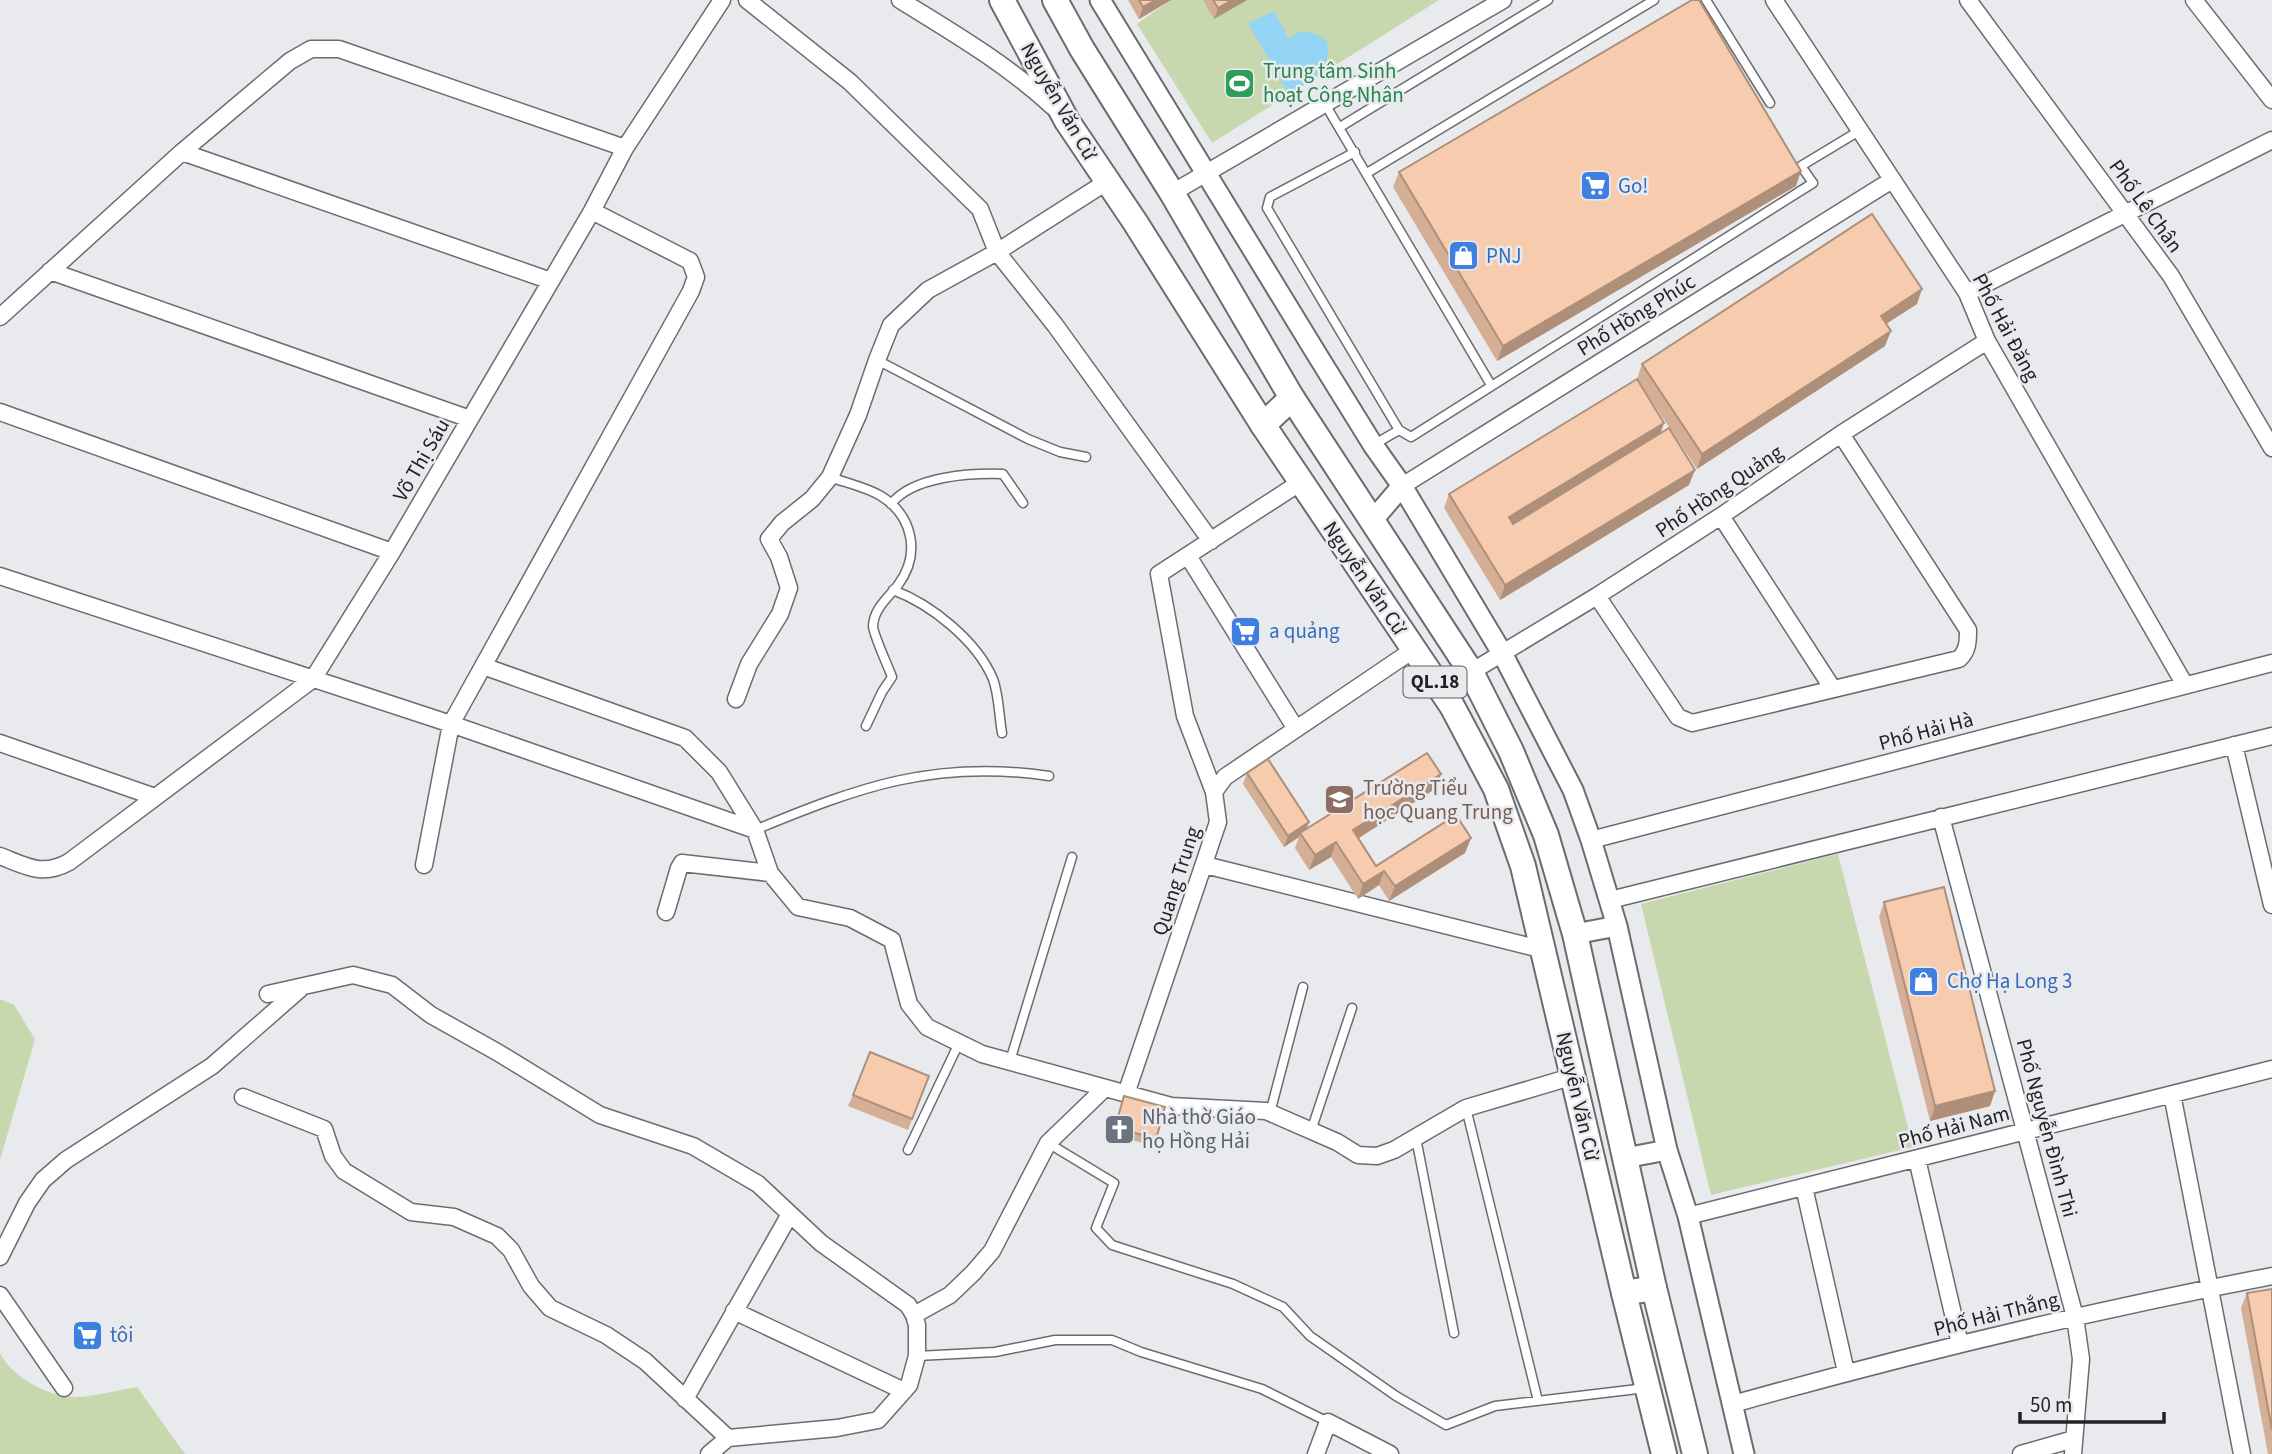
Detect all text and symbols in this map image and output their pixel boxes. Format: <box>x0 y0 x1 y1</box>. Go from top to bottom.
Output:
street label: Nguyễn Văn Cừ <box>1013 37 1105 166</box>
place label: Trung tâm Sinh hoạt Công Nhân <box>1263 56 1404 110</box>
sports icon: Trung tâm Sinh hoạt Công Nhân <box>1223 66 1257 100</box>
street label: Phố Lê Chân <box>2102 153 2190 259</box>
supermarket icon: Go! <box>1578 169 1612 203</box>
place label: Go! <box>1618 171 1648 201</box>
shop icon: PNJ <box>1446 239 1480 273</box>
place label: PNJ <box>1486 241 1522 271</box>
street label: Phố Hồng Phúc <box>1571 266 1701 363</box>
street label: Phố Hải Đăng <box>1965 268 2047 387</box>
street label: Võ Thị Sáu <box>385 413 457 507</box>
street label: Phố Hồng Quảng <box>1649 437 1789 545</box>
street label: Nguyễn Văn Cừ <box>1316 515 1414 641</box>
supermarket icon: a quảng <box>1229 614 1263 648</box>
place label: a quảng <box>1269 616 1340 646</box>
road number: QL.18 <box>1404 666 1466 698</box>
street label: Phố Hải Hà <box>1875 704 1977 758</box>
place label: Trường Tiểu học Quang Trung <box>1363 773 1513 827</box>
school or university icon: Trường Tiểu học Quang Trung <box>1323 783 1357 817</box>
street label: Quang Trung <box>1144 822 1208 940</box>
shop icon: Chợ Hạ Long 3 <box>1907 964 1941 998</box>
place label: Chợ Hạ Long 3 <box>1947 966 2073 996</box>
street label: Nguyễn Văn Cừ <box>1549 1029 1608 1164</box>
street label: Phố Nguyễn Đình Thi <box>2009 1035 2085 1221</box>
street label: Phố Hải Nam <box>1895 1098 2013 1156</box>
place label: Nhà thờ Giáo họ Hồng Hải <box>1142 1102 1256 1156</box>
church icon: Nhà thờ Giáo họ Hồng Hải <box>1102 1112 1136 1146</box>
street label: Phố Hải Thắng <box>1930 1284 2062 1344</box>
supermarket icon: tôi <box>70 1318 104 1352</box>
place label: tôi <box>110 1320 133 1350</box>
scale bar <box>2020 1380 2164 1424</box>
text: 50 m <box>2030 1390 2072 1420</box>

